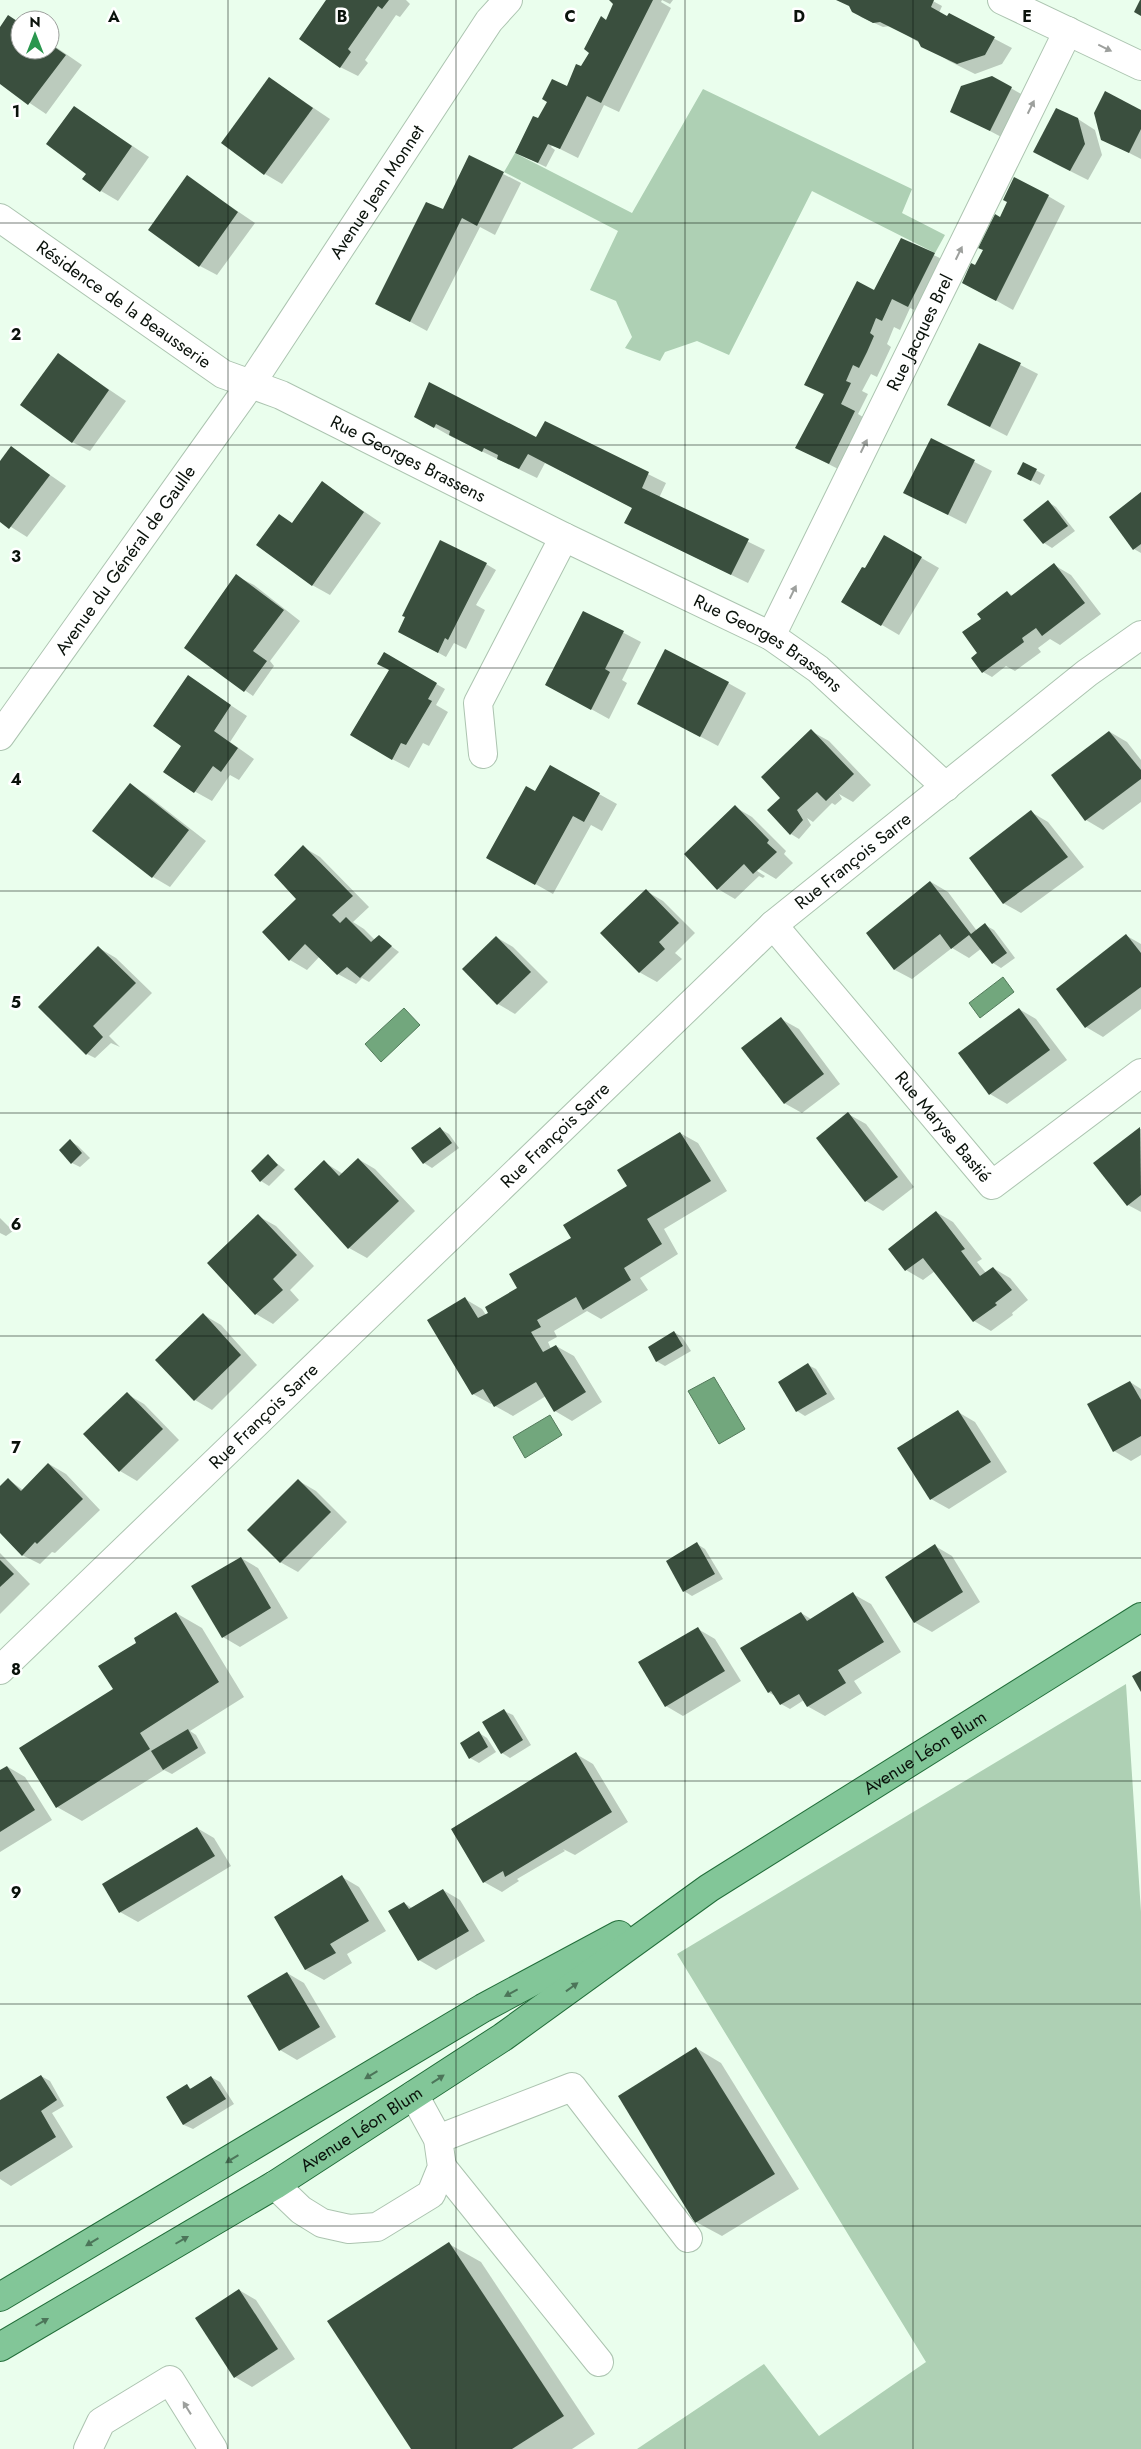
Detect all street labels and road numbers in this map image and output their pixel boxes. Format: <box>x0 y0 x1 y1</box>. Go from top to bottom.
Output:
street label: Avenue Jean Monnet <box>323 119 431 264</box>
street label: Résidence de la Beausserie <box>31 234 216 375</box>
street label: Rue Jacques Brel <box>880 270 960 395</box>
street label: Rue Georges Brassens <box>326 409 490 509</box>
street label: Avenue du Général de Gaulle <box>49 460 202 660</box>
street label: Rue Georges Brassens <box>689 588 848 698</box>
street label: Rue François Sarre <box>789 806 917 916</box>
street label: Rue Maryse Bastié <box>889 1066 998 1188</box>
street label: Rue François Sarre <box>495 1076 616 1194</box>
street label: Rue François Sarre <box>203 1357 324 1475</box>
street label: Avenue Léon Blum <box>858 1704 992 1801</box>
street label: Avenue Léon Blum <box>295 2080 428 2178</box>

